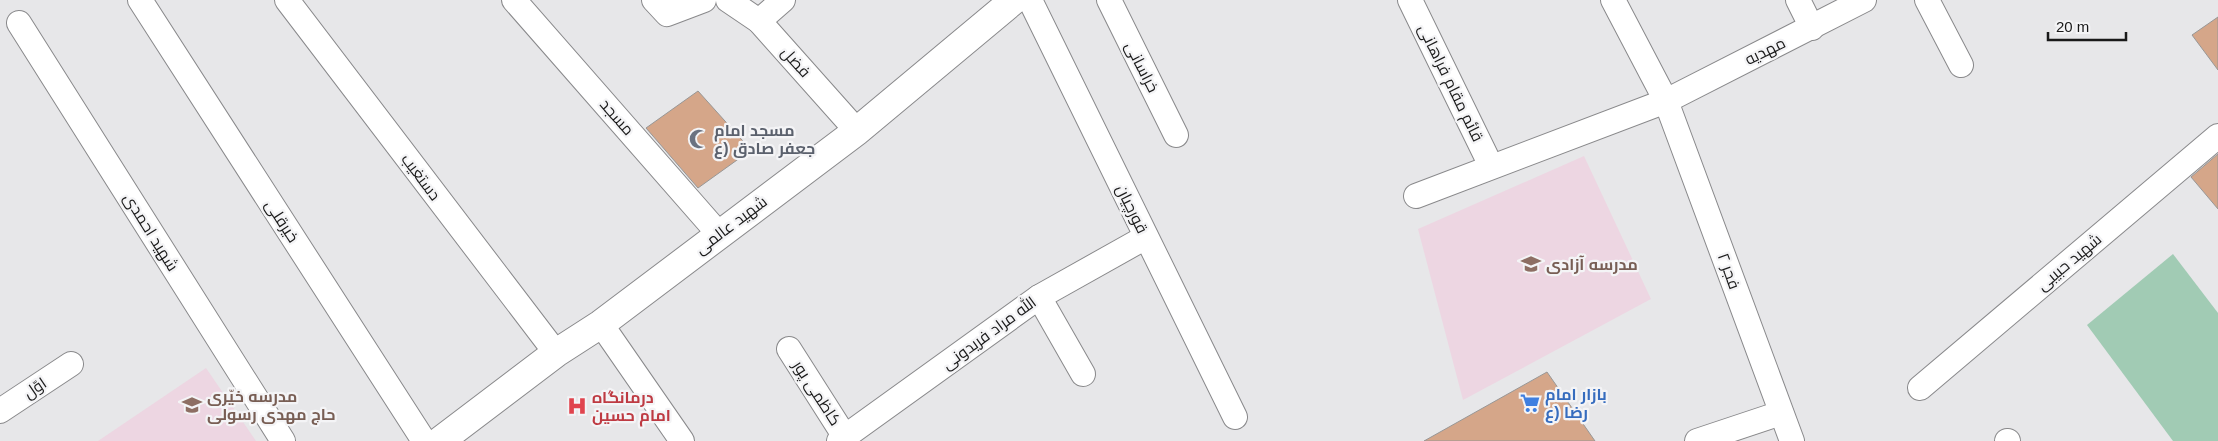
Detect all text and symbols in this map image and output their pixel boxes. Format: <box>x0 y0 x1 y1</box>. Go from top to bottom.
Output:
scale bar <box>2048 10 2126 42</box>
text: 20 m <box>2056 18 2089 35</box>
street label: قائم مقام فراهانی <box>1413 22 1487 146</box>
street label: مهدیه <box>1742 34 1789 70</box>
street label: خراسانی <box>1120 39 1162 96</box>
street label: فضل <box>777 43 814 82</box>
street label: مسجد <box>596 95 637 139</box>
place label: مسجد امام جعفر صادق (ع <box>714 122 815 159</box>
mosque icon: مسجد امام جعفر صادق (ع <box>688 128 710 150</box>
street label: دستغیب <box>397 150 444 204</box>
street label: قورچیان <box>1110 182 1151 237</box>
street label: شهید احمدی <box>119 190 182 275</box>
street label: شهید عالمی <box>692 193 771 259</box>
street label: خیرقلی <box>260 197 302 246</box>
street label: شهید حبیبی <box>2033 230 2106 295</box>
street label: فجر ۲ <box>1714 251 1743 292</box>
school or university icon: مدرسه آزادی <box>1520 253 1542 275</box>
place label: مدرسه آزادی <box>1546 255 1638 274</box>
street label: الله مراد فریدونی <box>938 292 1040 374</box>
street label: کاظمی پور <box>787 357 844 430</box>
street label: اوّل <box>20 374 51 403</box>
place label: بازار امام رضا (ع <box>1545 386 1607 423</box>
place label: مدرسه خیّری حاج مهدی رسولی <box>207 388 336 425</box>
place label: درمانگاه امام حسین <box>592 389 671 427</box>
supermarket icon: بازار امام رضا (ع <box>1519 392 1541 414</box>
school or university icon: مدرسه خیّری حاج مهدی رسولی <box>181 394 203 416</box>
hospital icon: درمانگاه امام حسین <box>566 395 588 417</box>

